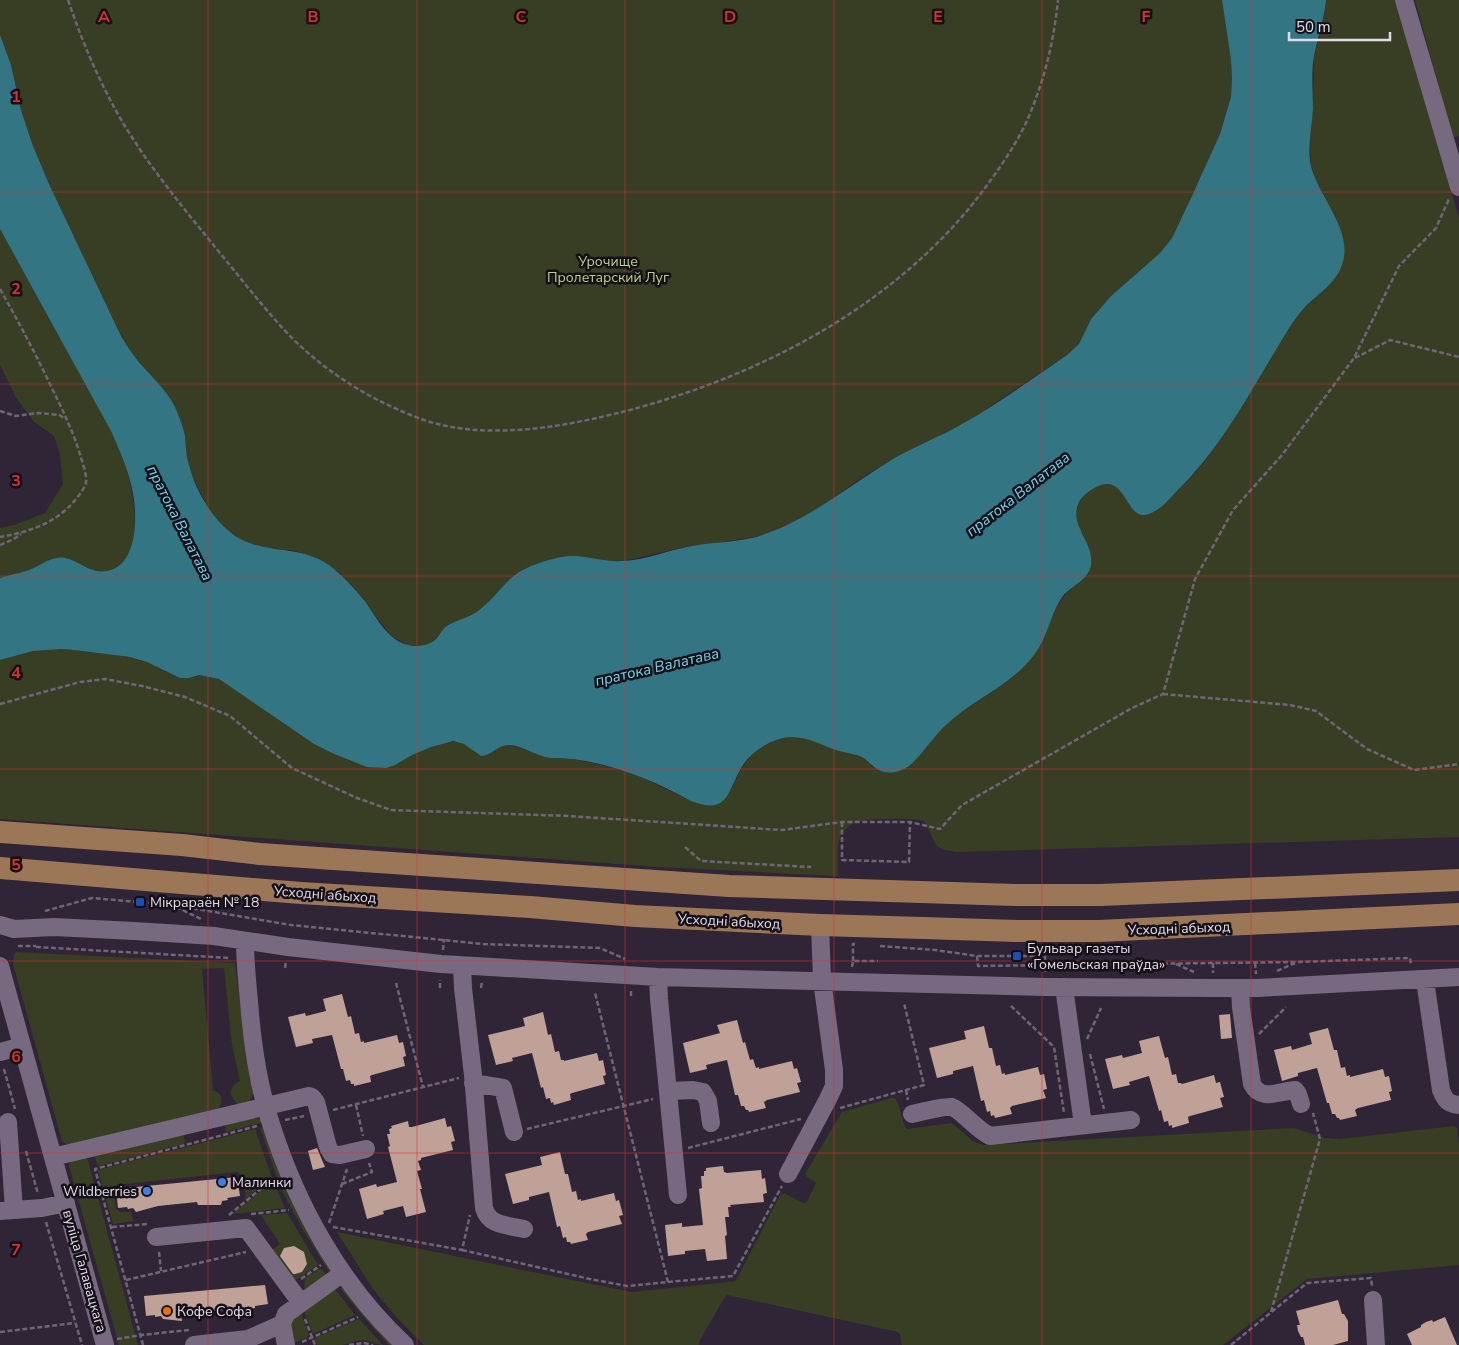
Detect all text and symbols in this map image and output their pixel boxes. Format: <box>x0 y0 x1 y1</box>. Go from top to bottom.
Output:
text: A <box>98 6 110 28</box>
text: B <box>307 6 319 28</box>
text: C <box>516 6 527 28</box>
text: D <box>724 6 736 28</box>
text: E <box>933 6 943 28</box>
text: F <box>1142 6 1151 28</box>
scale bar <box>1289 10 1390 42</box>
text: 50 m <box>1296 17 1331 37</box>
text: 1 <box>11 86 21 108</box>
park label: Урочище Пролетарский Луг <box>547 252 669 287</box>
text: 2 <box>11 278 21 300</box>
water label: пратока Валатава <box>962 447 1074 541</box>
water label: пратока Валатава <box>142 462 218 584</box>
text: 3 <box>11 470 21 492</box>
water label: пратока Валатава <box>593 643 721 691</box>
text: 4 <box>11 662 21 684</box>
text: 5 <box>11 854 21 876</box>
street label: Усходні абыход <box>272 881 377 908</box>
place label: Мікрараён № 18 <box>150 893 259 912</box>
marker: Мікрараён № 18 <box>134 896 146 908</box>
street label: Усходні абыход <box>676 909 781 934</box>
street label: Усходні абыход <box>1126 917 1231 940</box>
place label: Бульвар газеты «Гомельская праўда» <box>1027 939 1165 974</box>
marker: Бульвар газеты «Гомельская праўда» <box>1011 950 1023 962</box>
text: 6 <box>11 1046 21 1068</box>
place label: Малинки <box>232 1173 292 1192</box>
marker: Малинки <box>216 1176 228 1188</box>
place label: Wildberries <box>63 1182 137 1201</box>
marker: Wildberries <box>141 1185 153 1197</box>
street label: вуліца Галавацкага <box>58 1208 111 1335</box>
text: 7 <box>11 1239 21 1261</box>
place label: Кофе Софа <box>177 1302 252 1321</box>
marker: Кофе Софа <box>161 1305 173 1317</box>

